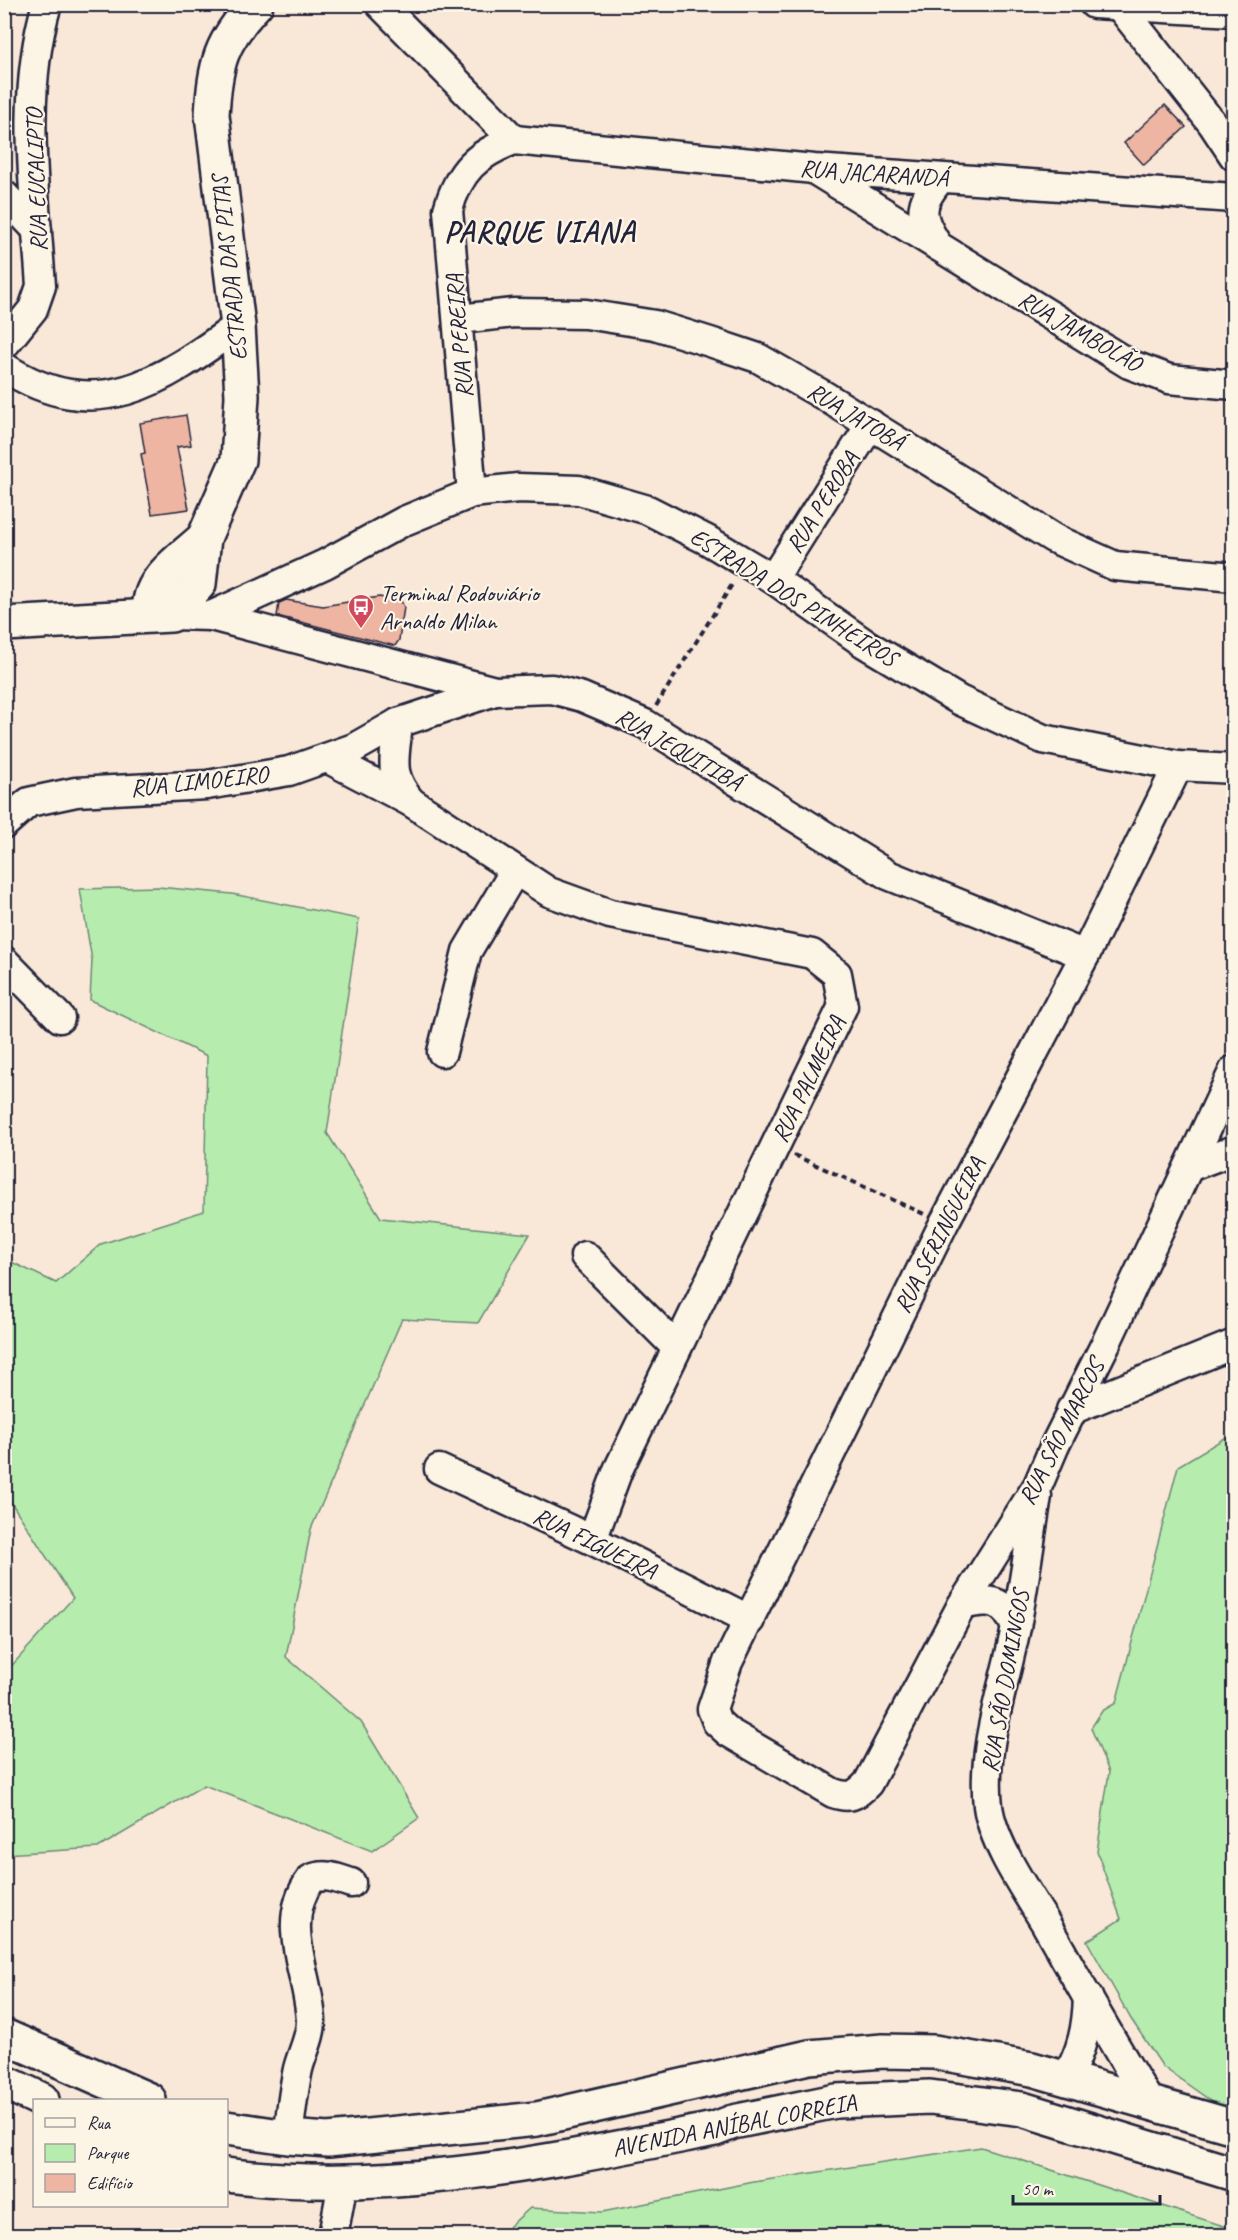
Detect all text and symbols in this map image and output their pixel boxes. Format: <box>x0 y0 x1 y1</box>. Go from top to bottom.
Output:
street label: RUA EUCALIPTO <box>18 105 53 252</box>
street label: RUA JACARANDÁ <box>799 153 952 193</box>
street label: ESTRADA DAS PITAS <box>204 171 254 362</box>
district label: PARQUE VIANA <box>444 213 637 251</box>
street label: RUA PEREIRA <box>439 272 479 399</box>
street label: RUA JAMBOLÃO <box>1013 284 1149 380</box>
street label: RUA JATOBÁ <box>802 375 912 458</box>
street label: RUA PEROBA <box>779 445 865 558</box>
street label: ESTRADA DOS PINHEIROS <box>685 521 906 675</box>
place label: Terminal Rodoviário Arnaldo Milan <box>380 578 541 636</box>
bus stop icon: Terminal Rodoviário Arnaldo Milan <box>346 592 376 630</box>
street label: RUA JEQUITIBÁ <box>610 701 750 799</box>
street label: RUA LIMOEIRO <box>129 759 272 803</box>
street label: RUA PALMEIRA <box>764 1010 852 1147</box>
street label: RUA SERINGUEIRA <box>887 1151 992 1318</box>
street label: RUA SÃO MARCOS <box>1011 1350 1112 1510</box>
street label: RUA FIGUEIRA <box>529 1500 662 1586</box>
street label: RUA SÃO DOMINGOS <box>974 1584 1036 1774</box>
street label: AVENIDA ANÍBAL CORREIA <box>610 2086 859 2163</box>
legend <box>33 2099 228 2207</box>
text: Rua <box>87 2112 112 2134</box>
text: Parque <box>87 2142 129 2164</box>
scale bar <box>1013 2168 1160 2206</box>
text: Edifício <box>87 2172 133 2194</box>
text: 50 m <box>1022 2178 1055 2200</box>

